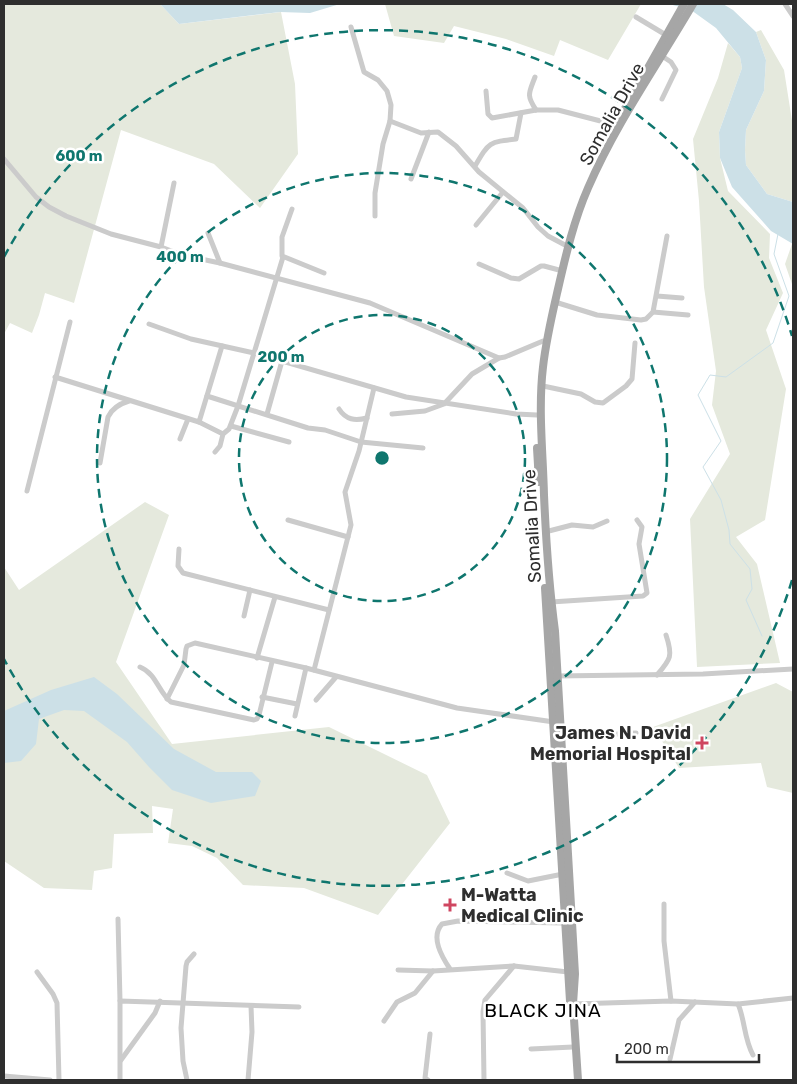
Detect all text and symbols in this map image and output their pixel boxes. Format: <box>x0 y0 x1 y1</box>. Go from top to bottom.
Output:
street label: Somalia Drive <box>575 59 649 169</box>
text: 600 m <box>55 147 103 165</box>
text: 400 m <box>156 248 204 266</box>
text: 200 m <box>257 348 305 366</box>
centre of rings <box>373 449 391 467</box>
street label: Somalia Drive <box>518 469 546 583</box>
place label: James N. David Memorial Hospital <box>530 722 691 765</box>
marker: James N. David Memorial Hospital <box>695 736 709 750</box>
place label: M-Watta Medical Clinic <box>461 884 584 927</box>
marker: M-Watta Medical Clinic <box>443 898 457 912</box>
district label: BLACK JINA <box>484 999 602 1022</box>
scale bar <box>617 1032 760 1064</box>
text: 200 m <box>624 1040 669 1058</box>

